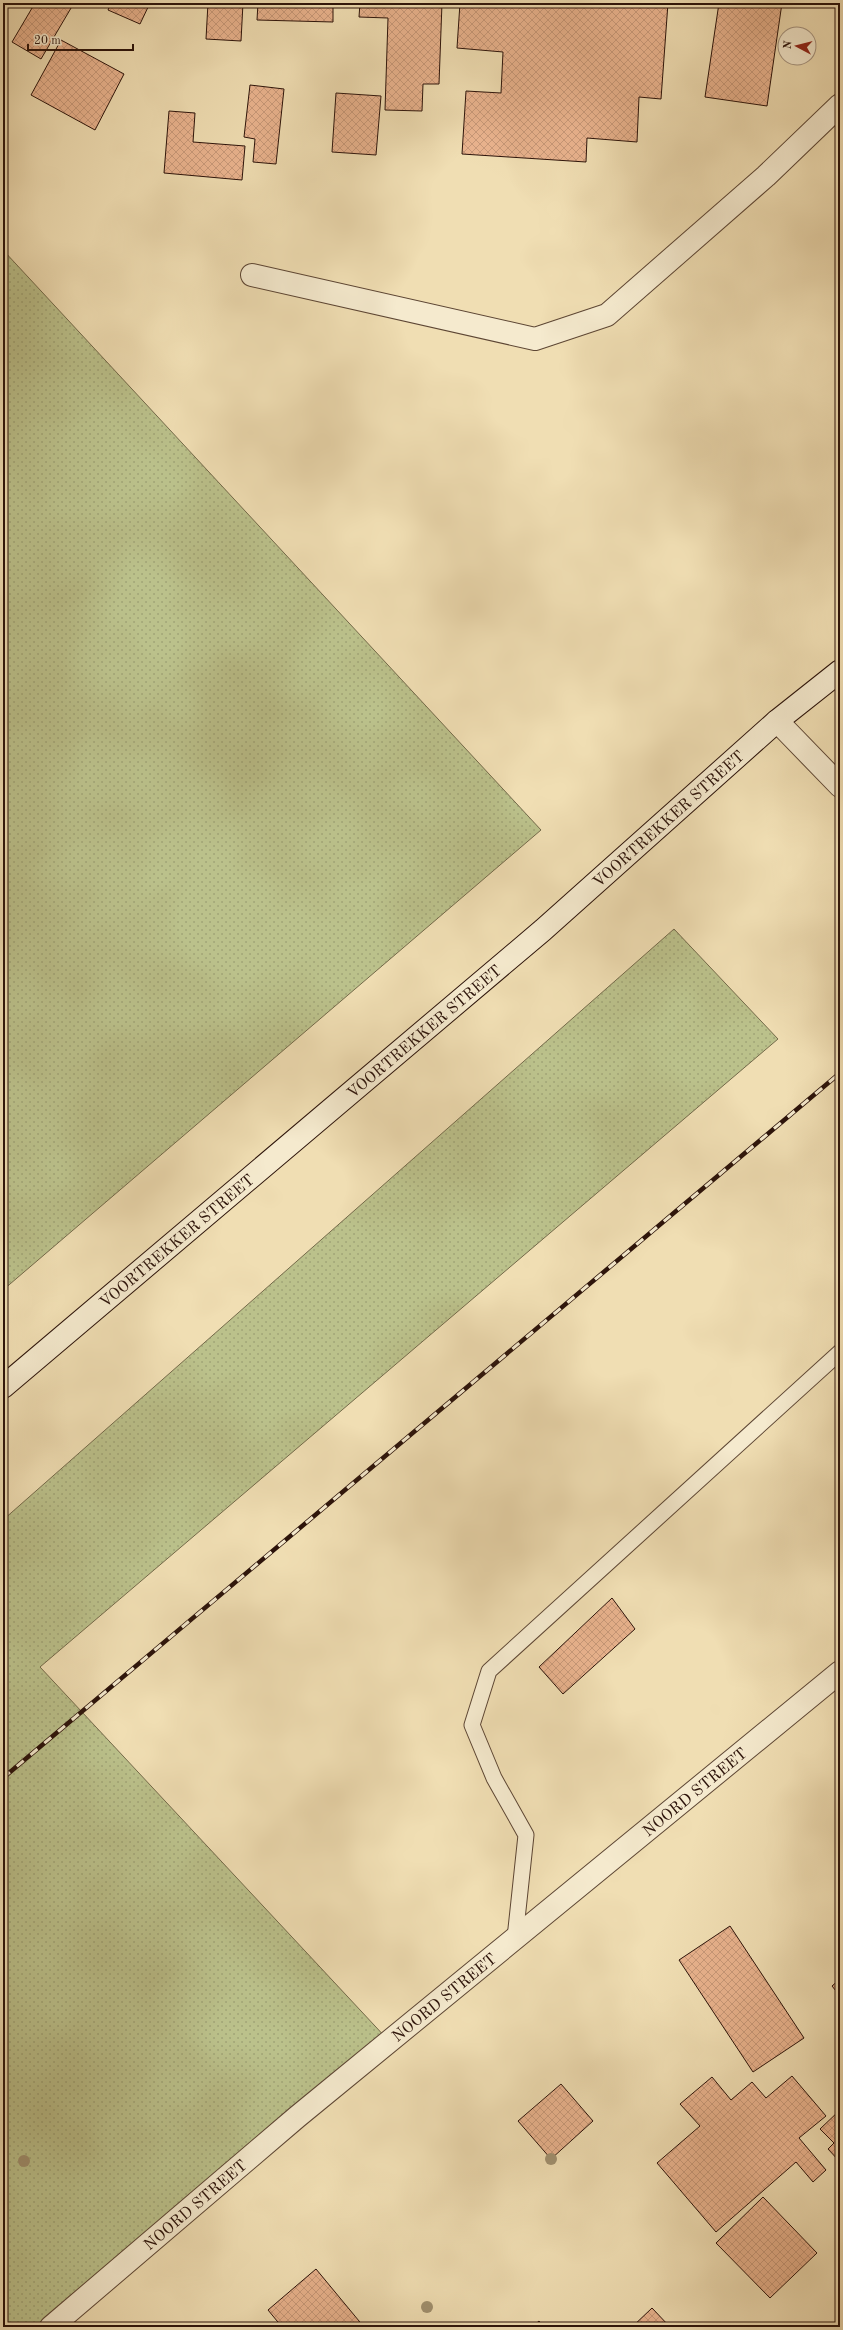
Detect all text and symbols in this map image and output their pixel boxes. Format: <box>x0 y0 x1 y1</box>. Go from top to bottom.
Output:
scale bar <box>28 26 133 52</box>
north arrow <box>777 26 817 66</box>
text: 20 m <box>34 35 61 47</box>
text: N <box>783 40 795 50</box>
street label: VOORTREKKER STREET <box>591 748 748 891</box>
street label: VOORTREKKER STREET <box>345 963 505 1102</box>
street label: VOORTREKKER STREET <box>97 1172 258 1312</box>
street label: NOORD STREET <box>640 1746 751 1840</box>
street label: NOORD STREET <box>390 1951 500 2046</box>
street label: NOORD STREET <box>142 2158 250 2254</box>

